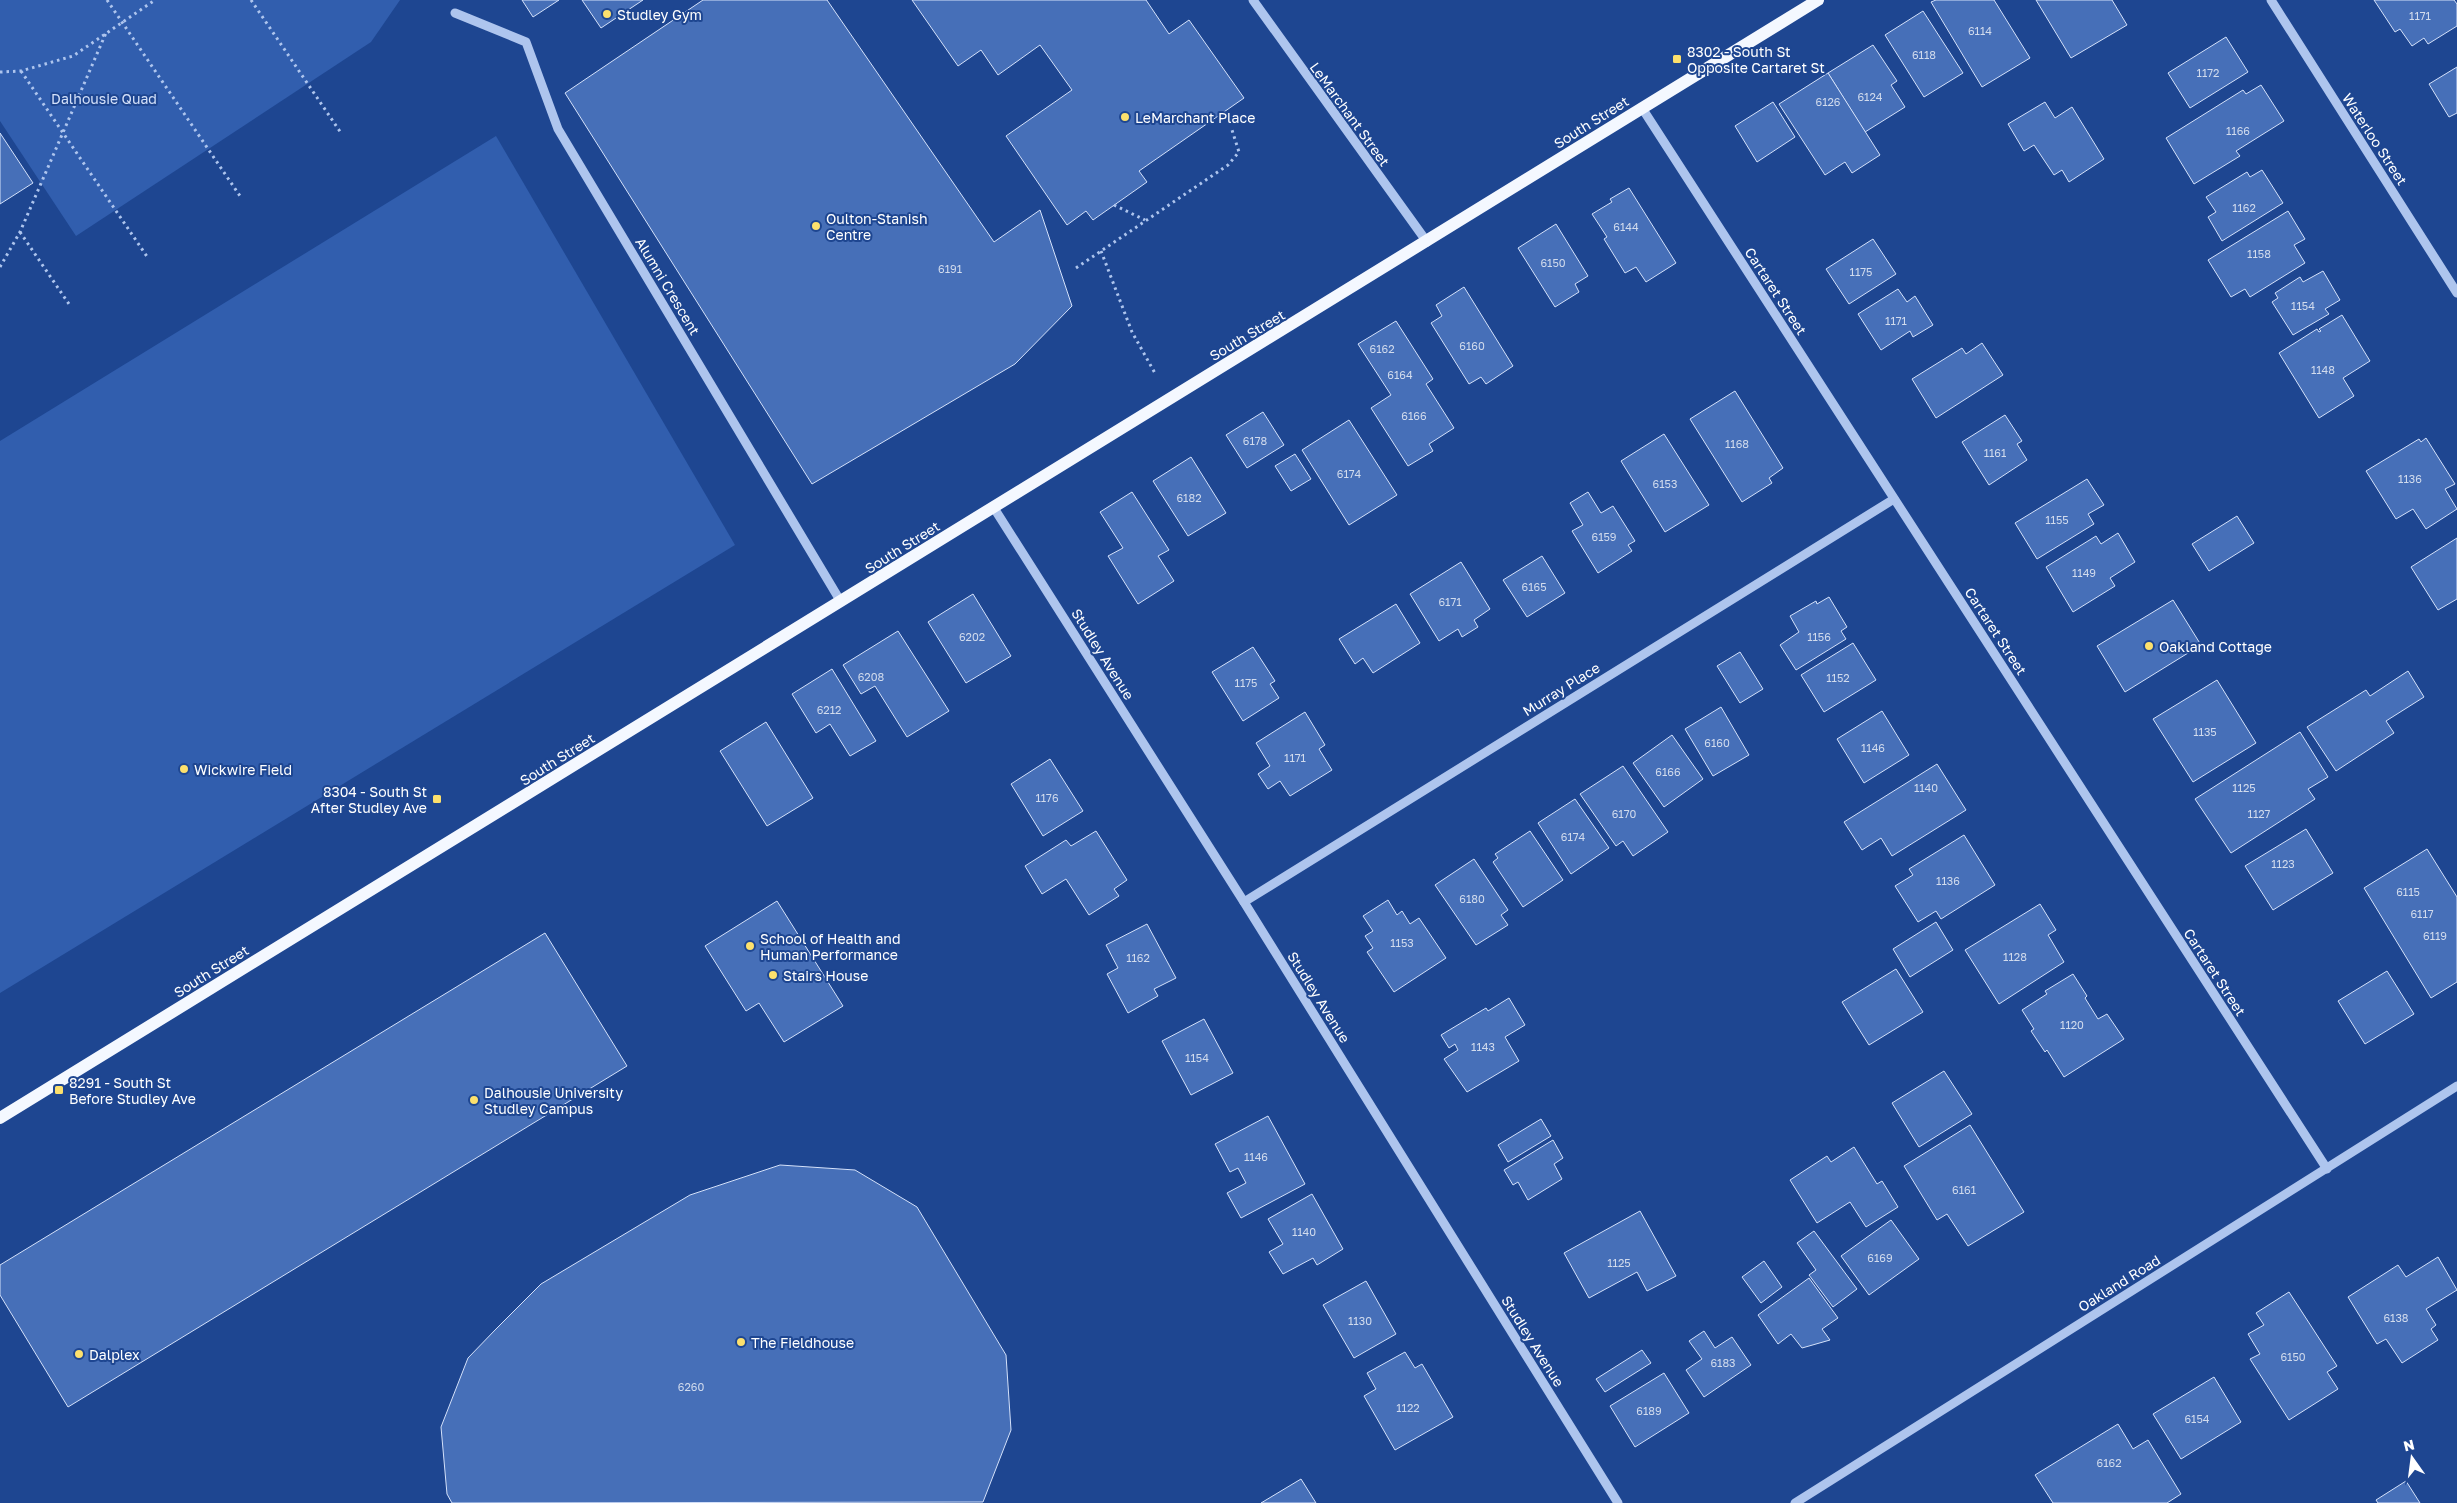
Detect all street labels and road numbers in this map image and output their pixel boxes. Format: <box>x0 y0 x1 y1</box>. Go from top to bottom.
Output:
street label: LeMarchant Street <box>1307 59 1393 169</box>
street label: Waterloo Street <box>2339 90 2411 188</box>
street label: South Street <box>1550 92 1632 152</box>
street label: Alumni Crescent <box>632 234 704 338</box>
street label: Cartaret Street <box>1741 244 1811 338</box>
street label: South Street <box>1206 306 1288 364</box>
street label: South Street <box>861 517 943 577</box>
street label: Cartaret Street <box>1961 584 2031 678</box>
street label: Studley Avenue <box>1068 605 1138 703</box>
street label: Murray Place <box>1519 659 1603 719</box>
street label: South Street <box>516 729 598 789</box>
street label: Cartaret Street <box>2180 925 2250 1019</box>
street label: South Street <box>170 941 252 1001</box>
street label: Studley Avenue <box>1284 948 1354 1046</box>
street label: Oakland Road <box>2075 1251 2163 1315</box>
street label: Studley Avenue <box>1498 1292 1568 1390</box>

